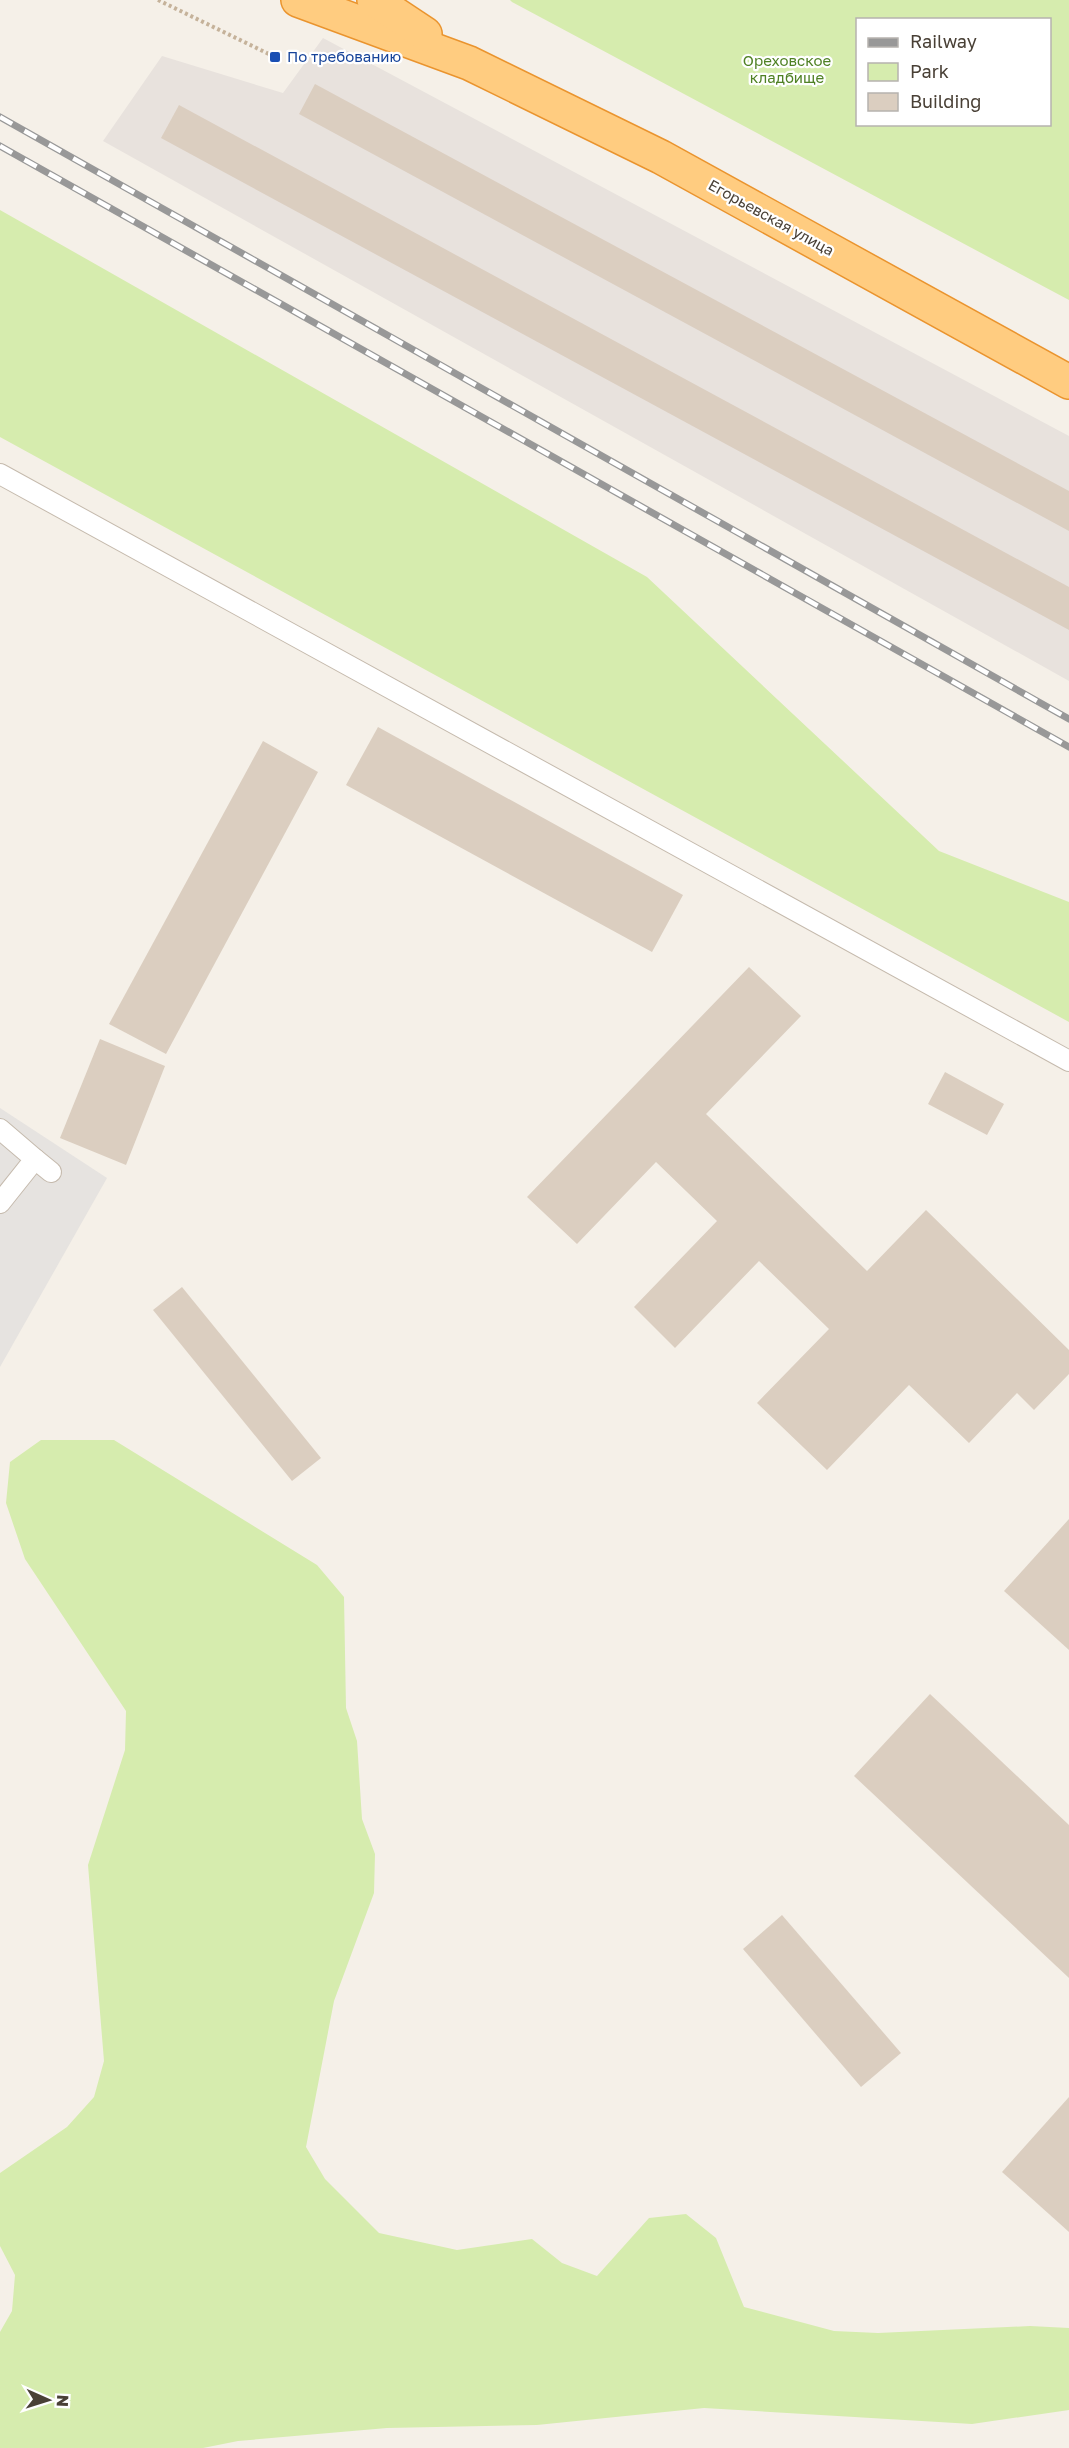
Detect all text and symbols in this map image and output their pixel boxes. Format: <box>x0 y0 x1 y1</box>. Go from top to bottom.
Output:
legend <box>856 18 1051 126</box>
text: Railway <box>910 30 977 52</box>
place label: По требованию <box>287 47 401 65</box>
marker: По требованию <box>268 50 282 64</box>
park label: Ореховское кладбище <box>743 51 831 86</box>
text: Park <box>910 60 949 82</box>
text: Building <box>910 90 981 112</box>
street label: Егорьевская улица <box>706 175 837 259</box>
north arrow <box>18 2370 78 2430</box>
text: N <box>53 2394 73 2407</box>

